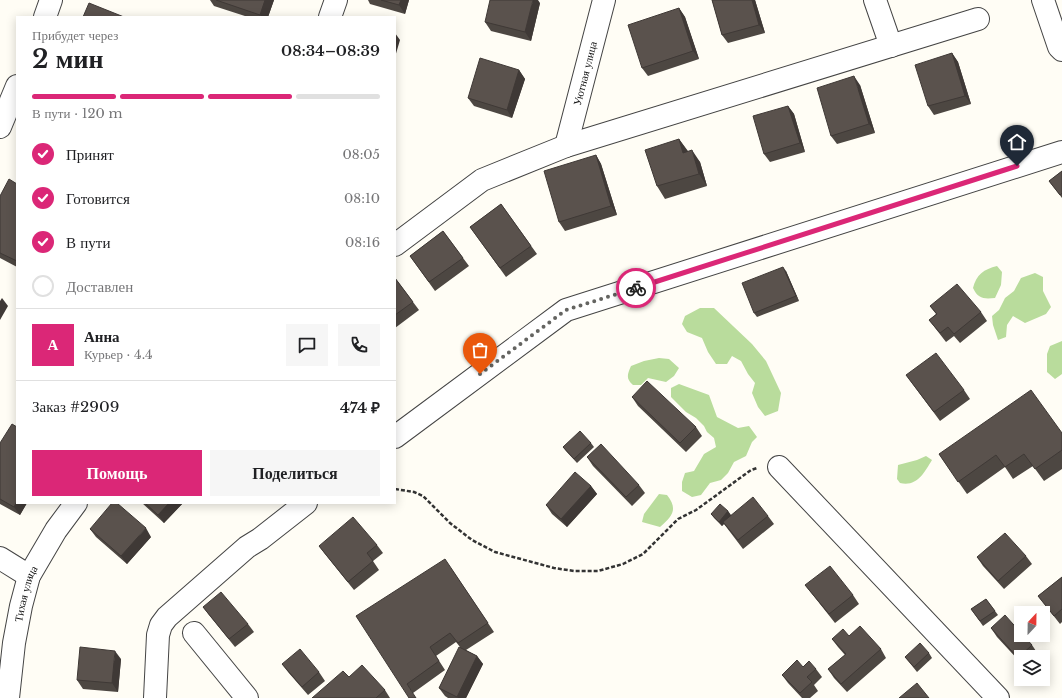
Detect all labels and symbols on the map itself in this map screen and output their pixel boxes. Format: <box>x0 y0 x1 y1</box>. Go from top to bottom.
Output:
street label: Уютная улица <box>570 40 600 107</box>
pin <box>1000 125 1034 166</box>
courier <box>616 268 656 308</box>
pin <box>463 333 497 374</box>
street label: Тихая улица <box>11 563 41 623</box>
north arrow <box>1014 606 1050 642</box>

